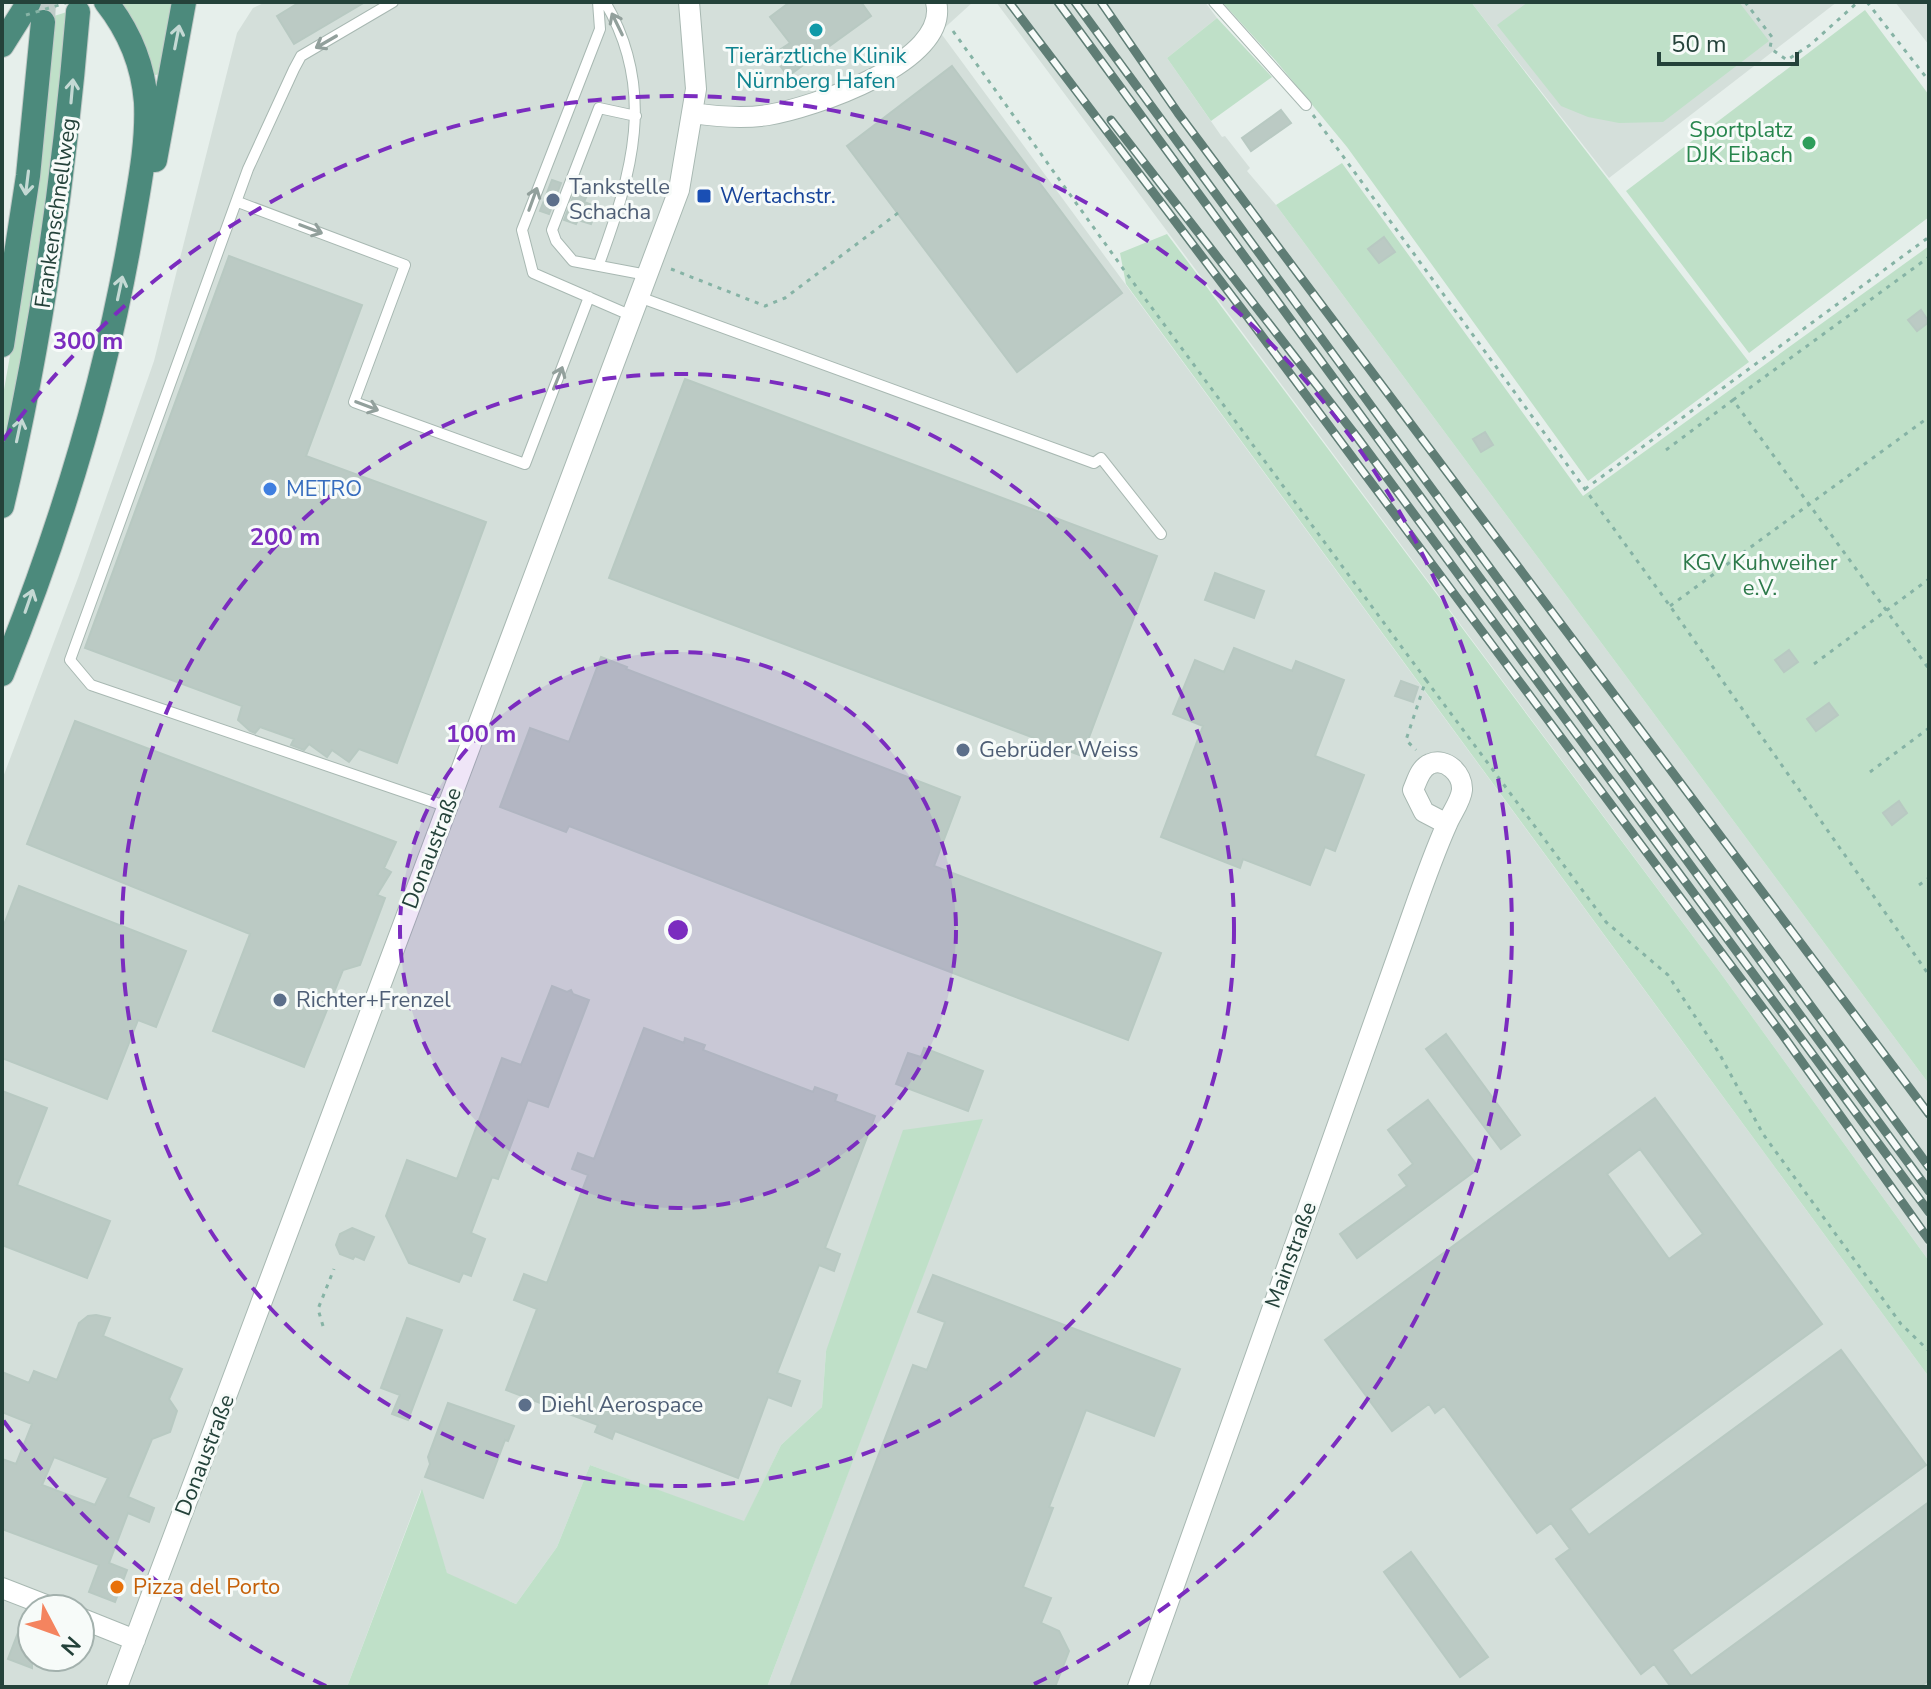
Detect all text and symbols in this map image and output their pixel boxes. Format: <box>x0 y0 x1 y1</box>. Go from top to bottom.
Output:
one-way arrow <box>608 13 624 37</box>
scale bar <box>1659 16 1797 66</box>
marker: Tierärztliche Klinik Nürnberg Hafen <box>807 21 825 39</box>
one-way arrow <box>170 24 185 50</box>
text: 50 m <box>1671 28 1727 60</box>
one-way arrow <box>315 34 338 50</box>
place label: Tierärztliche Klinik Nürnberg Hafen <box>726 41 907 96</box>
one-way arrow <box>65 78 80 105</box>
place label: Sportplatz DJK Eibach <box>1686 115 1793 170</box>
street label: Frankenschnellweg <box>28 116 84 310</box>
marker: Sportplatz DJK Eibach <box>1800 134 1818 152</box>
one-way arrow <box>19 170 34 195</box>
place label: Tankstelle Schacha <box>569 172 670 227</box>
place label: Wertachstr. <box>720 181 836 211</box>
one-way arrow <box>527 187 541 211</box>
marker: Wertachstr. <box>695 187 713 205</box>
marker: Tankstelle Schacha <box>544 191 562 209</box>
one-way arrow <box>298 223 323 238</box>
one-way arrow <box>113 275 128 301</box>
text: 300 m <box>53 325 123 357</box>
one-way arrow <box>551 366 566 391</box>
one-way arrow <box>354 400 379 414</box>
one-way arrow <box>13 418 28 444</box>
place label: METRO <box>286 474 362 504</box>
marker: METRO <box>261 480 279 498</box>
text: 200 m <box>250 521 320 553</box>
park label: KGV Kuhweiher e.V. <box>1682 548 1838 603</box>
one-way arrow <box>23 589 38 614</box>
text: 100 m <box>446 718 516 750</box>
place label: Gebrüder Weiss <box>979 735 1139 765</box>
marker: Gebrüder Weiss <box>954 741 972 759</box>
street label: Donaustraße <box>395 783 469 913</box>
centre of rings <box>664 916 692 944</box>
place label: Richter+Frenzel <box>296 985 451 1015</box>
marker: Richter+Frenzel <box>271 991 289 1009</box>
street label: Mainstraße <box>1258 1198 1324 1312</box>
street label: Donaustraße <box>168 1390 242 1520</box>
place label: Diehl Aerospace <box>541 1390 703 1420</box>
marker: Diehl Aerospace <box>516 1396 534 1414</box>
place label: Pizza del Porto <box>133 1572 280 1602</box>
marker: Pizza del Porto <box>108 1578 126 1596</box>
north arrow <box>16 1593 96 1673</box>
text: N <box>54 1629 87 1662</box>

